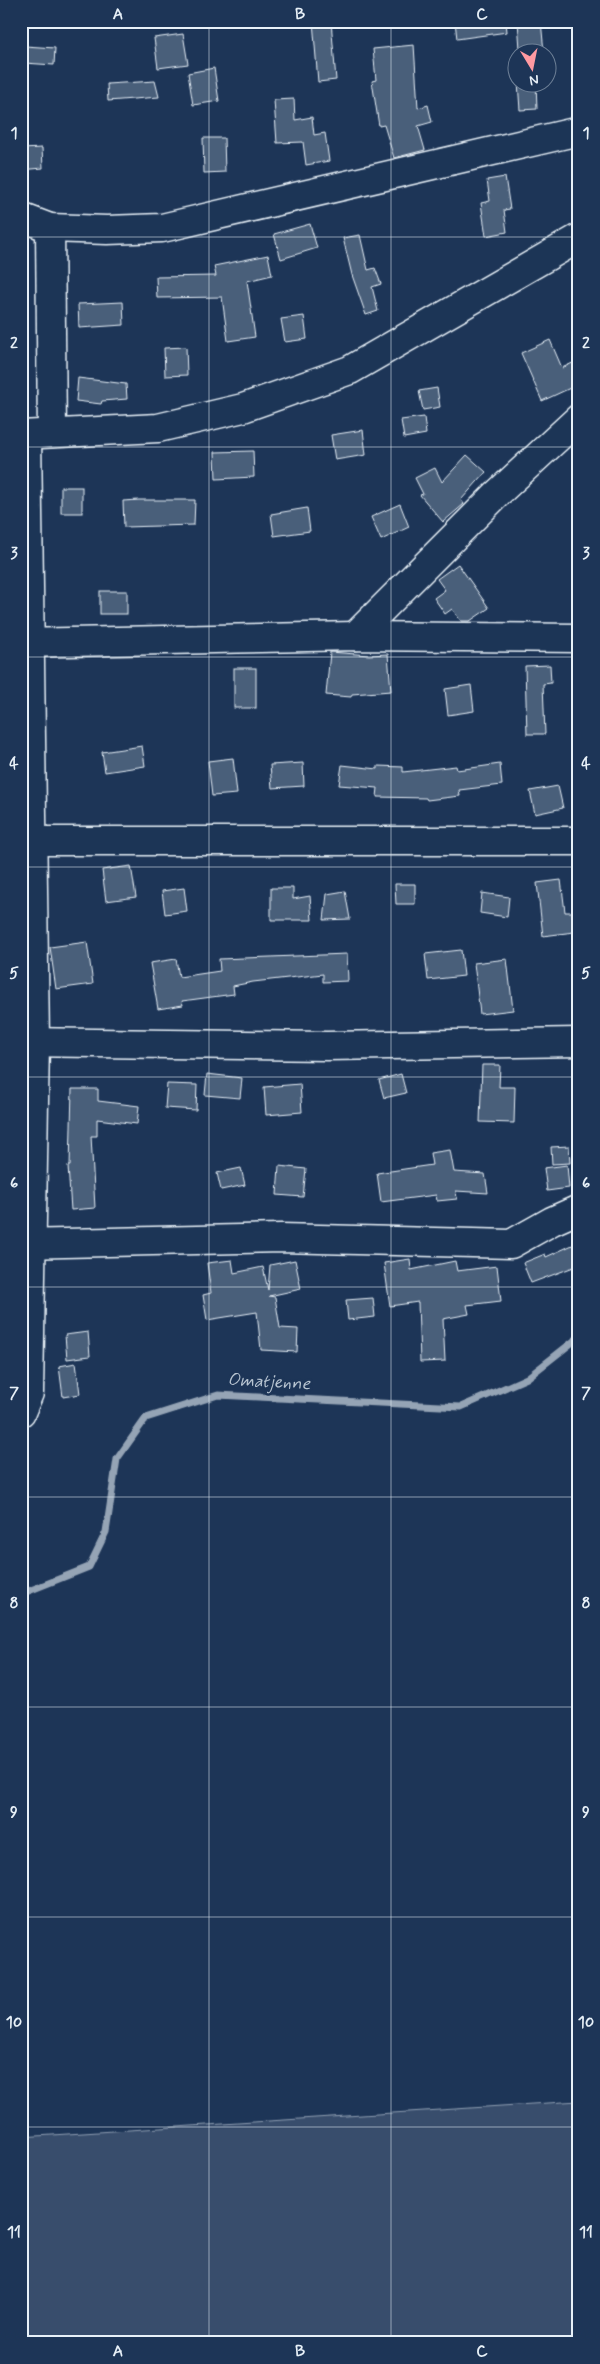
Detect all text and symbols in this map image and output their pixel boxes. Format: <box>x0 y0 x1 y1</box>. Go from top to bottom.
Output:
text: A <box>113 4 123 25</box>
text: B <box>295 4 305 25</box>
text: C <box>476 4 488 25</box>
north arrow <box>508 42 558 92</box>
text: N <box>528 70 540 89</box>
text: 1 <box>10 123 18 144</box>
text: 1 <box>582 123 590 144</box>
text: 2 <box>10 333 18 354</box>
text: 2 <box>582 333 590 354</box>
text: 3 <box>10 543 18 564</box>
text: 3 <box>582 543 590 564</box>
text: 4 <box>9 753 19 774</box>
text: 4 <box>581 753 591 774</box>
text: 5 <box>9 963 19 984</box>
text: 5 <box>581 963 591 984</box>
text: 6 <box>10 1173 18 1194</box>
text: 6 <box>582 1173 590 1194</box>
water label: Omatjenne <box>227 1368 312 1396</box>
text: 7 <box>9 1383 19 1404</box>
text: 7 <box>581 1383 591 1404</box>
text: 8 <box>9 1593 19 1614</box>
text: 8 <box>581 1593 591 1614</box>
text: 9 <box>10 1802 18 1823</box>
text: 9 <box>582 1802 590 1823</box>
text: 10 <box>6 2012 22 2033</box>
text: 10 <box>578 2012 594 2033</box>
text: 11 <box>7 2222 21 2243</box>
text: 11 <box>579 2222 593 2243</box>
text: A <box>113 2341 123 2362</box>
text: B <box>295 2341 305 2362</box>
text: C <box>476 2341 488 2362</box>

